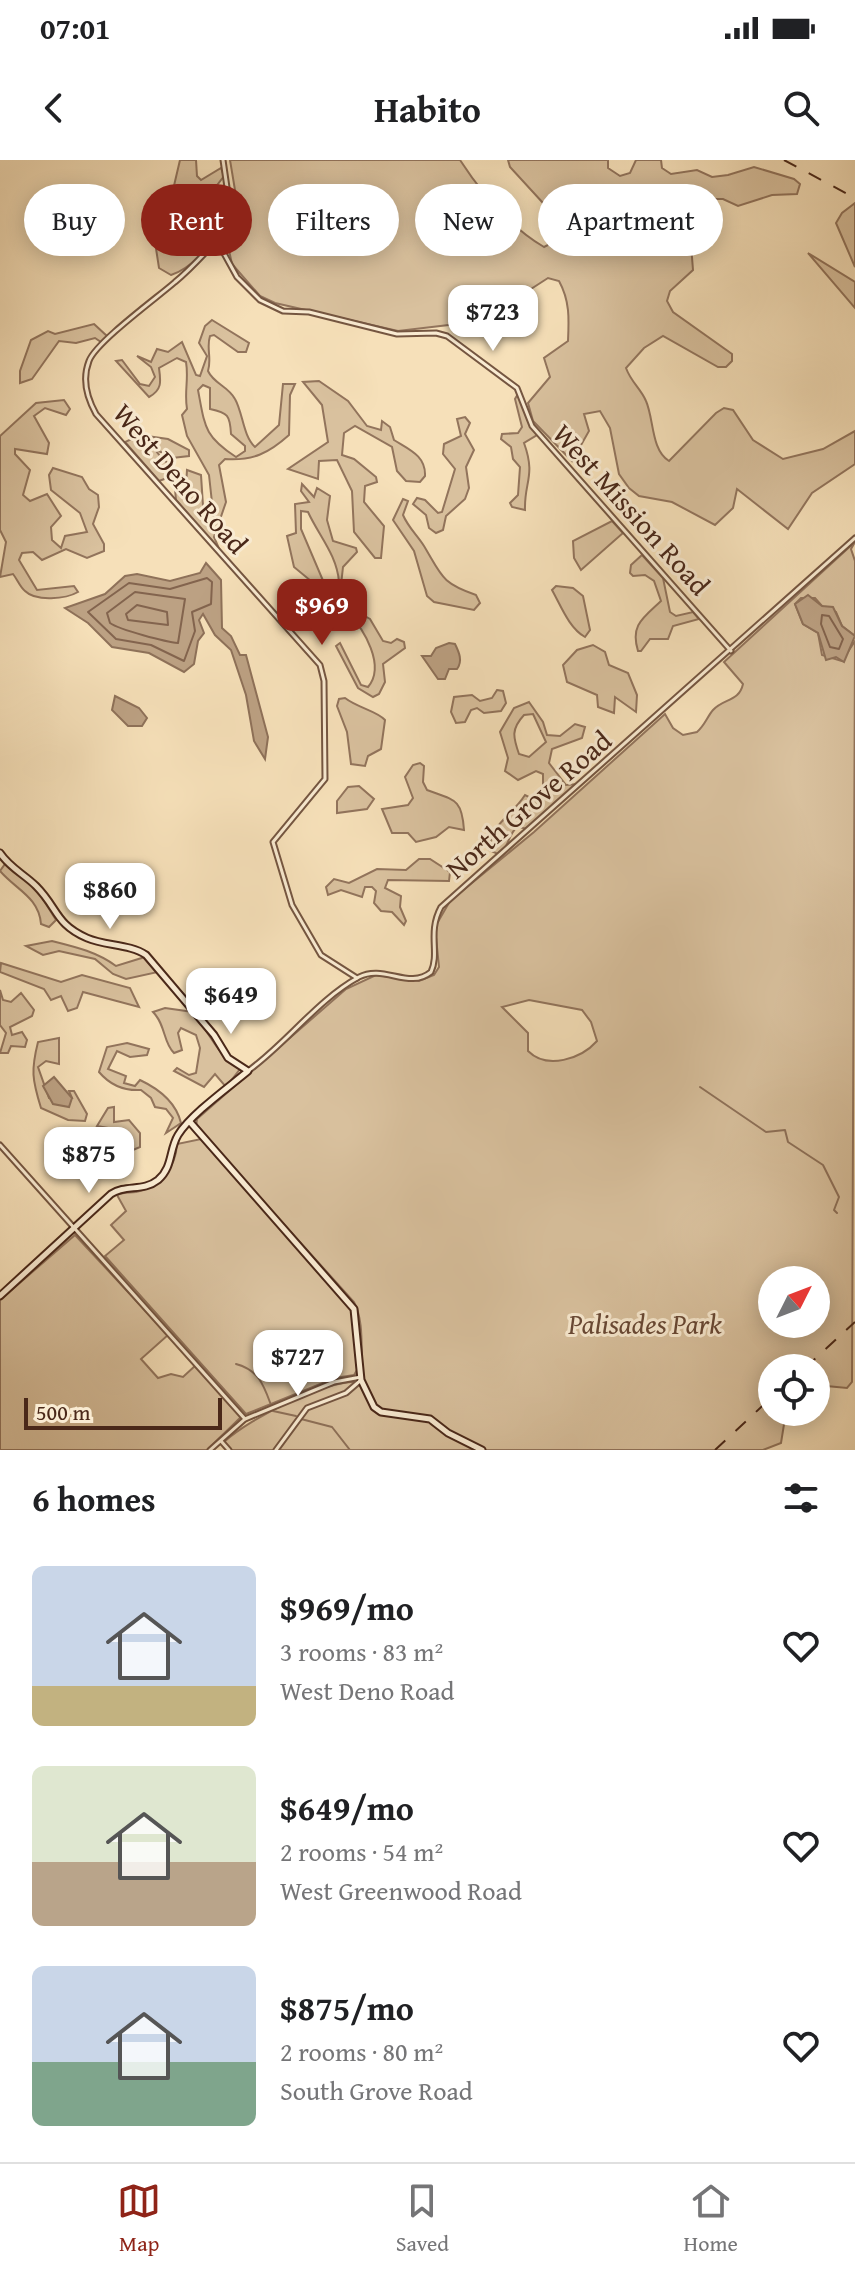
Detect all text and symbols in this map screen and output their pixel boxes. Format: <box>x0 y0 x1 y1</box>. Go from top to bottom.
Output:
text: 07:01 <box>40 6 111 50</box>
text: Habito <box>374 82 481 135</box>
icon: back <box>32 86 76 130</box>
icon: search <box>779 86 823 130</box>
chip: Buy <box>24 184 125 256</box>
chip: Rent <box>141 184 252 256</box>
chip: Filters <box>268 184 399 256</box>
chip: New <box>415 184 522 256</box>
chip: Apartment <box>538 184 723 256</box>
pin: $723 <box>446 285 540 353</box>
text: $723 <box>466 291 520 330</box>
street label: West Deno Road <box>104 394 258 562</box>
street label: West Mission Road <box>544 414 720 604</box>
pin: $969 <box>275 579 369 647</box>
text: $969 <box>295 585 349 624</box>
street label: North Grove Road <box>436 720 620 888</box>
pin: $860 <box>63 863 157 931</box>
text: $860 <box>83 869 137 908</box>
pin: $649 <box>184 968 278 1036</box>
text: $649 <box>204 974 258 1013</box>
pin: $875 <box>42 1127 136 1195</box>
text: $875 <box>62 1133 116 1172</box>
north arrow <box>758 1266 830 1338</box>
map controls <box>758 1266 830 1426</box>
park label: Palisades Park <box>567 1303 722 1344</box>
pin: $727 <box>251 1330 345 1398</box>
text: $727 <box>271 1336 325 1375</box>
button: locate <box>758 1354 830 1426</box>
scale bar <box>24 1394 222 1430</box>
text: 500 m <box>36 1396 91 1428</box>
text: 6 homes <box>32 1474 156 1523</box>
icon: filters <box>779 1476 823 1520</box>
text: $969/mo <box>280 1583 414 1632</box>
icon: home <box>96 1598 192 1694</box>
icon: heart <box>779 1624 823 1668</box>
text: 3 rooms · 83 m² <box>280 1632 443 1671</box>
text: West Deno Road <box>280 1671 455 1710</box>
text: $649/mo <box>280 1783 414 1832</box>
icon: home <box>96 1798 192 1894</box>
icon: heart <box>779 1824 823 1868</box>
text: 2 rooms · 54 m² <box>280 1832 443 1871</box>
text: West Greenwood Road <box>280 1871 522 1910</box>
text: $875/mo <box>280 1983 414 2032</box>
icon: home <box>96 1998 192 2094</box>
icon: heart <box>779 2024 823 2068</box>
text: 2 rooms · 80 m² <box>280 2032 443 2071</box>
text: South Grove Road <box>280 2071 473 2110</box>
tab: Map <box>117 2179 161 2259</box>
tab: Saved <box>396 2179 449 2259</box>
tab: Home <box>684 2179 738 2259</box>

